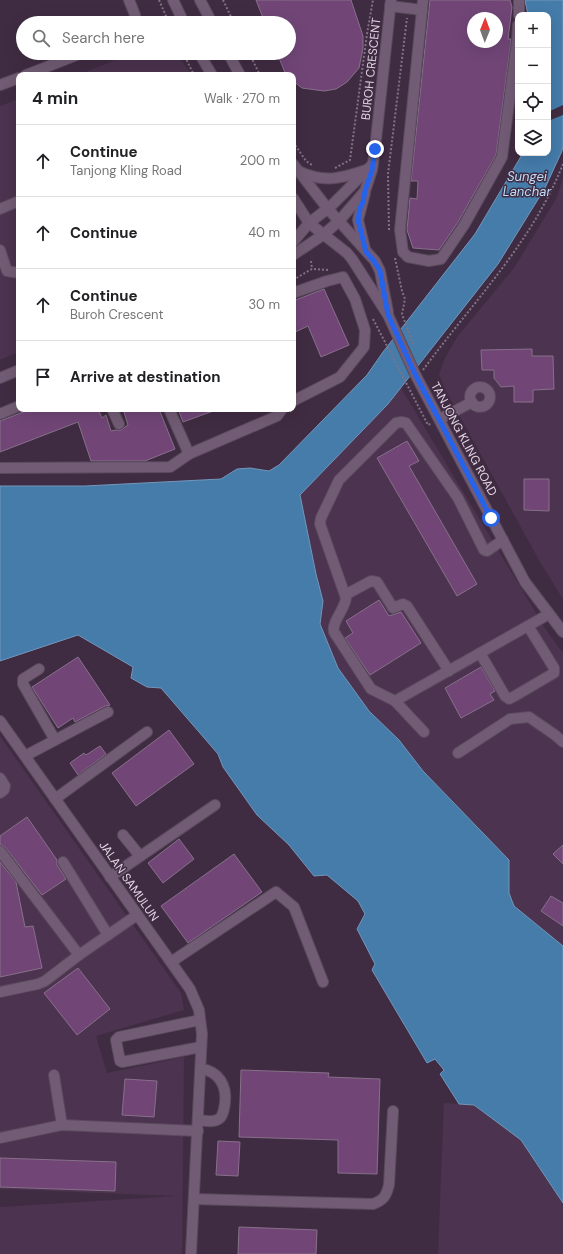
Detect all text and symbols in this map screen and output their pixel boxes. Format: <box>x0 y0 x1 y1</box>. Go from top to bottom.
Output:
north arrow <box>467 12 503 48</box>
map controls <box>515 12 551 156</box>
button: + <box>515 12 551 48</box>
search box <box>16 16 296 60</box>
street label: BUROH CRESCENT <box>358 17 384 121</box>
icon: search <box>30 27 52 49</box>
text: Search here <box>62 28 145 48</box>
button: − <box>515 48 551 84</box>
button: locate <box>515 84 551 120</box>
text: 4 min <box>32 87 78 109</box>
text: Walk · 270 m <box>204 90 280 107</box>
button: layers <box>515 120 551 156</box>
route end <box>366 140 384 158</box>
text: Continue <box>70 142 138 162</box>
icon: ahead <box>32 150 54 172</box>
text: 200 m <box>240 152 280 169</box>
text: Tanjong Kling Road <box>70 162 182 179</box>
water label: Sungei Lanchar <box>503 168 552 200</box>
icon: ahead <box>32 222 54 244</box>
text: Continue <box>70 223 138 243</box>
text: 40 m <box>248 224 280 241</box>
text: Continue <box>70 286 138 306</box>
icon: ahead <box>32 294 54 316</box>
text: 30 m <box>248 296 280 313</box>
text: Buroh Crescent <box>70 306 164 323</box>
icon: arrive <box>32 366 54 388</box>
text: Arrive at destination <box>70 367 221 387</box>
street label: TANJONG KLING ROAD <box>427 379 501 499</box>
route start <box>482 509 500 527</box>
street label: JALAN SAMULUN <box>95 838 163 924</box>

